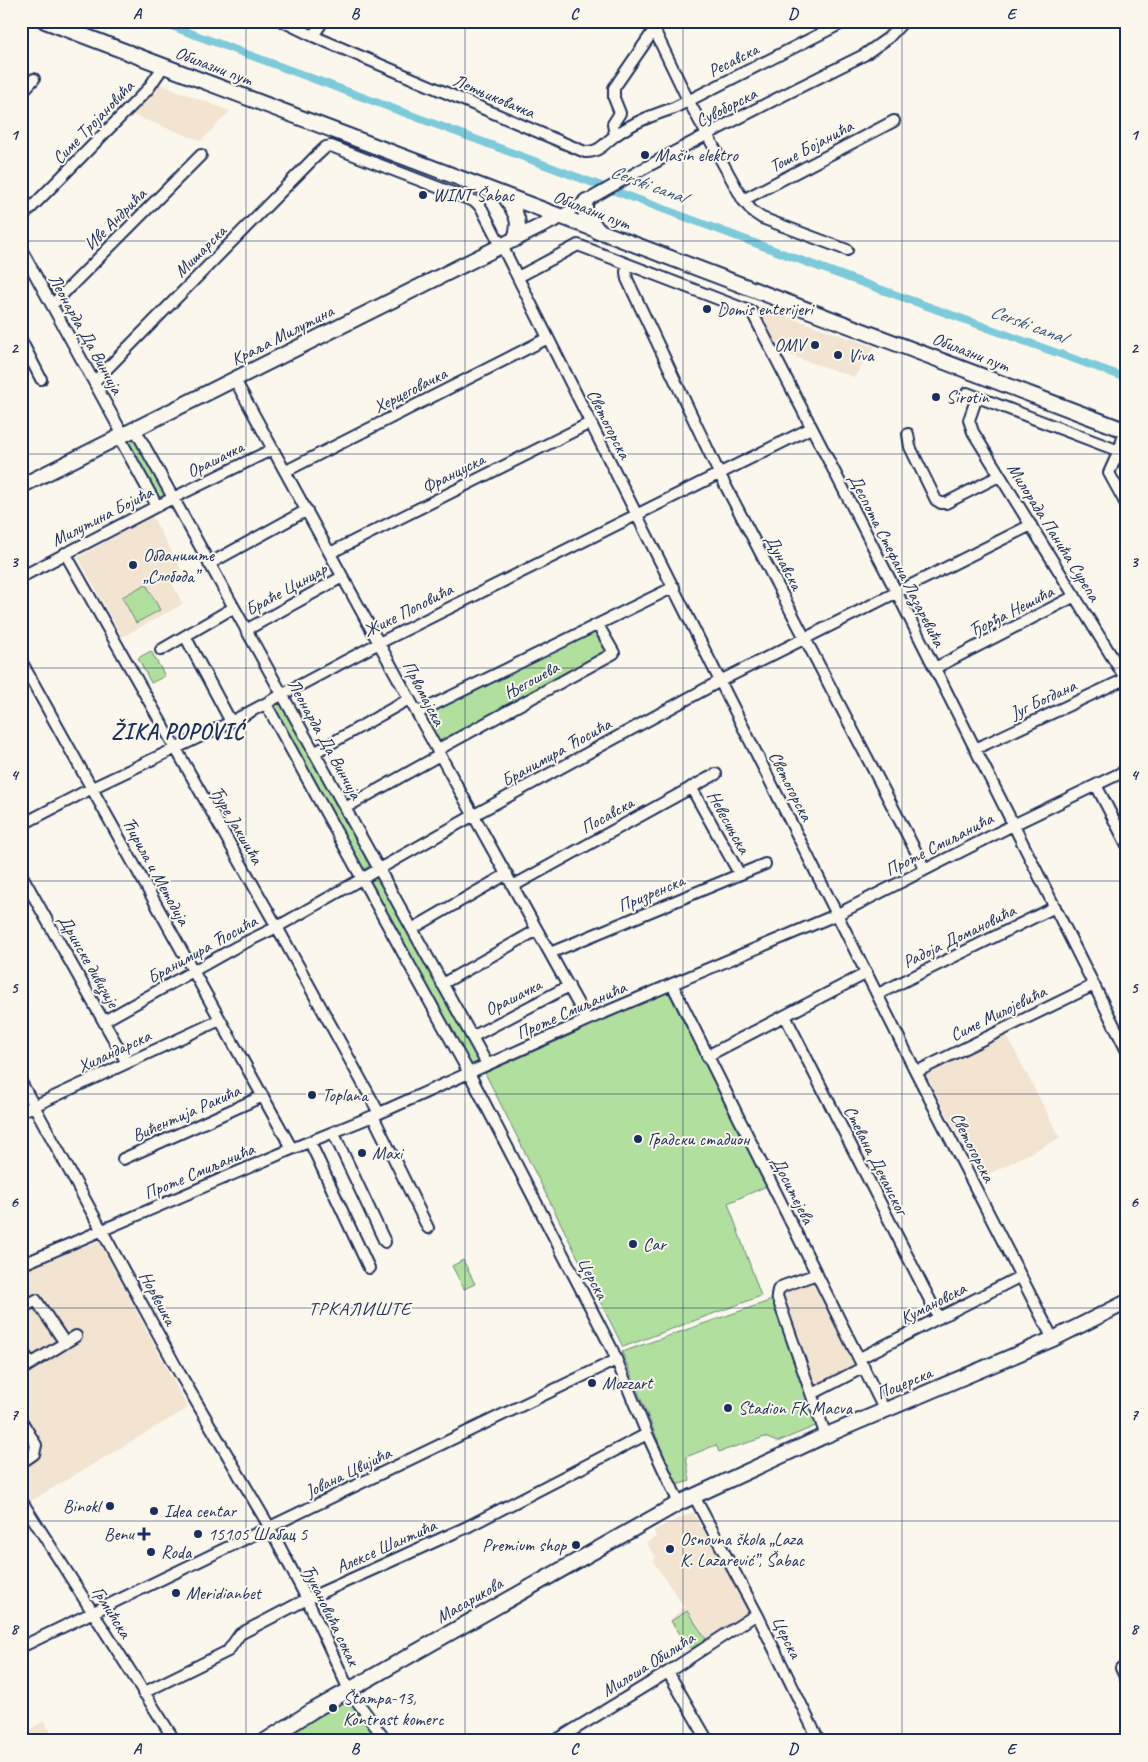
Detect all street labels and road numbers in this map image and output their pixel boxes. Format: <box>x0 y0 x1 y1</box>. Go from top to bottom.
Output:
street label: Ресавска <box>704 37 763 82</box>
street label: Обилазни пут <box>172 41 257 91</box>
street label: Летњиковачка <box>450 69 539 123</box>
street label: Симе Тројановића <box>47 75 139 169</box>
street label: Сувоборска <box>692 82 761 132</box>
street label: Тоше Бојанића <box>765 114 858 177</box>
street label: Иве Андрића <box>79 182 152 255</box>
street label: Обилазни пут <box>550 185 635 235</box>
street label: Мишарска <box>169 219 232 282</box>
street label: Леонарда Да Винчија <box>44 270 129 399</box>
street label: Краља Милутина <box>227 299 338 370</box>
street label: Обилазни пут <box>929 327 1014 377</box>
street label: Херцеговачка <box>370 361 452 418</box>
street label: Светогорска <box>582 385 636 464</box>
street label: Орашачка <box>183 435 248 482</box>
street label: Француска <box>418 447 489 498</box>
street label: Милорада Панића Сурепа <box>1003 459 1106 606</box>
street label: Деспота Стефана Лазаревића <box>843 470 951 652</box>
street label: Милутина Бојића <box>48 481 157 551</box>
street label: Дунавска <box>760 530 808 595</box>
street label: Браће Цинцар <box>241 557 332 620</box>
street label: Жике Поповића <box>359 577 458 642</box>
street label: Ђорђа Нешића <box>965 580 1059 643</box>
street label: Његошева <box>500 655 563 704</box>
street label: Првомајска <box>398 657 451 730</box>
street label: Југ Богдана <box>1006 674 1080 724</box>
street label: Леонарда Да Винчија <box>283 675 368 804</box>
street label: Бранимира Ћосића <box>497 712 616 791</box>
street label: Светогорска <box>764 747 818 826</box>
street label: Ђуре Јакшића <box>205 782 269 870</box>
street label: Невесињска <box>703 786 756 859</box>
street label: Посавска <box>577 791 639 838</box>
street label: Проте Смиљанића <box>881 807 998 881</box>
street label: Ћирила и Методија <box>117 813 195 930</box>
street label: Призренска <box>614 869 689 918</box>
street label: Радоја Домановића <box>899 899 1020 973</box>
street label: Бранимира Ћосића <box>143 909 262 988</box>
street label: Дринске дивизије <box>53 911 125 1013</box>
street label: Орашачка <box>481 973 546 1021</box>
street label: Проте Смиљанића <box>513 975 631 1044</box>
street label: Симе Милојевића <box>946 980 1051 1046</box>
street label: Хиландарска <box>74 1024 155 1077</box>
street label: Вићентија Ракића <box>128 1079 245 1147</box>
street label: Стевана Дечанског <box>839 1102 914 1221</box>
street label: Светогорска <box>946 1108 1000 1187</box>
street label: Проте Смиљанића <box>140 1137 259 1204</box>
street label: Доситејева <box>767 1153 820 1229</box>
street label: Церска <box>573 1253 614 1304</box>
street label: Норвешка <box>135 1267 182 1330</box>
street label: Кумановска <box>896 1277 971 1329</box>
street label: Поцерска <box>873 1361 937 1404</box>
street label: Јована Цвијића <box>301 1441 396 1503</box>
street label: Алексе Шантића <box>332 1514 441 1578</box>
street label: Ђукановића сокак <box>296 1561 366 1671</box>
street label: Масарикова <box>432 1571 508 1628</box>
street label: Грмићска <box>88 1582 137 1643</box>
street label: Церска <box>767 1612 807 1663</box>
street label: Милоша Обилића <box>598 1626 699 1701</box>

